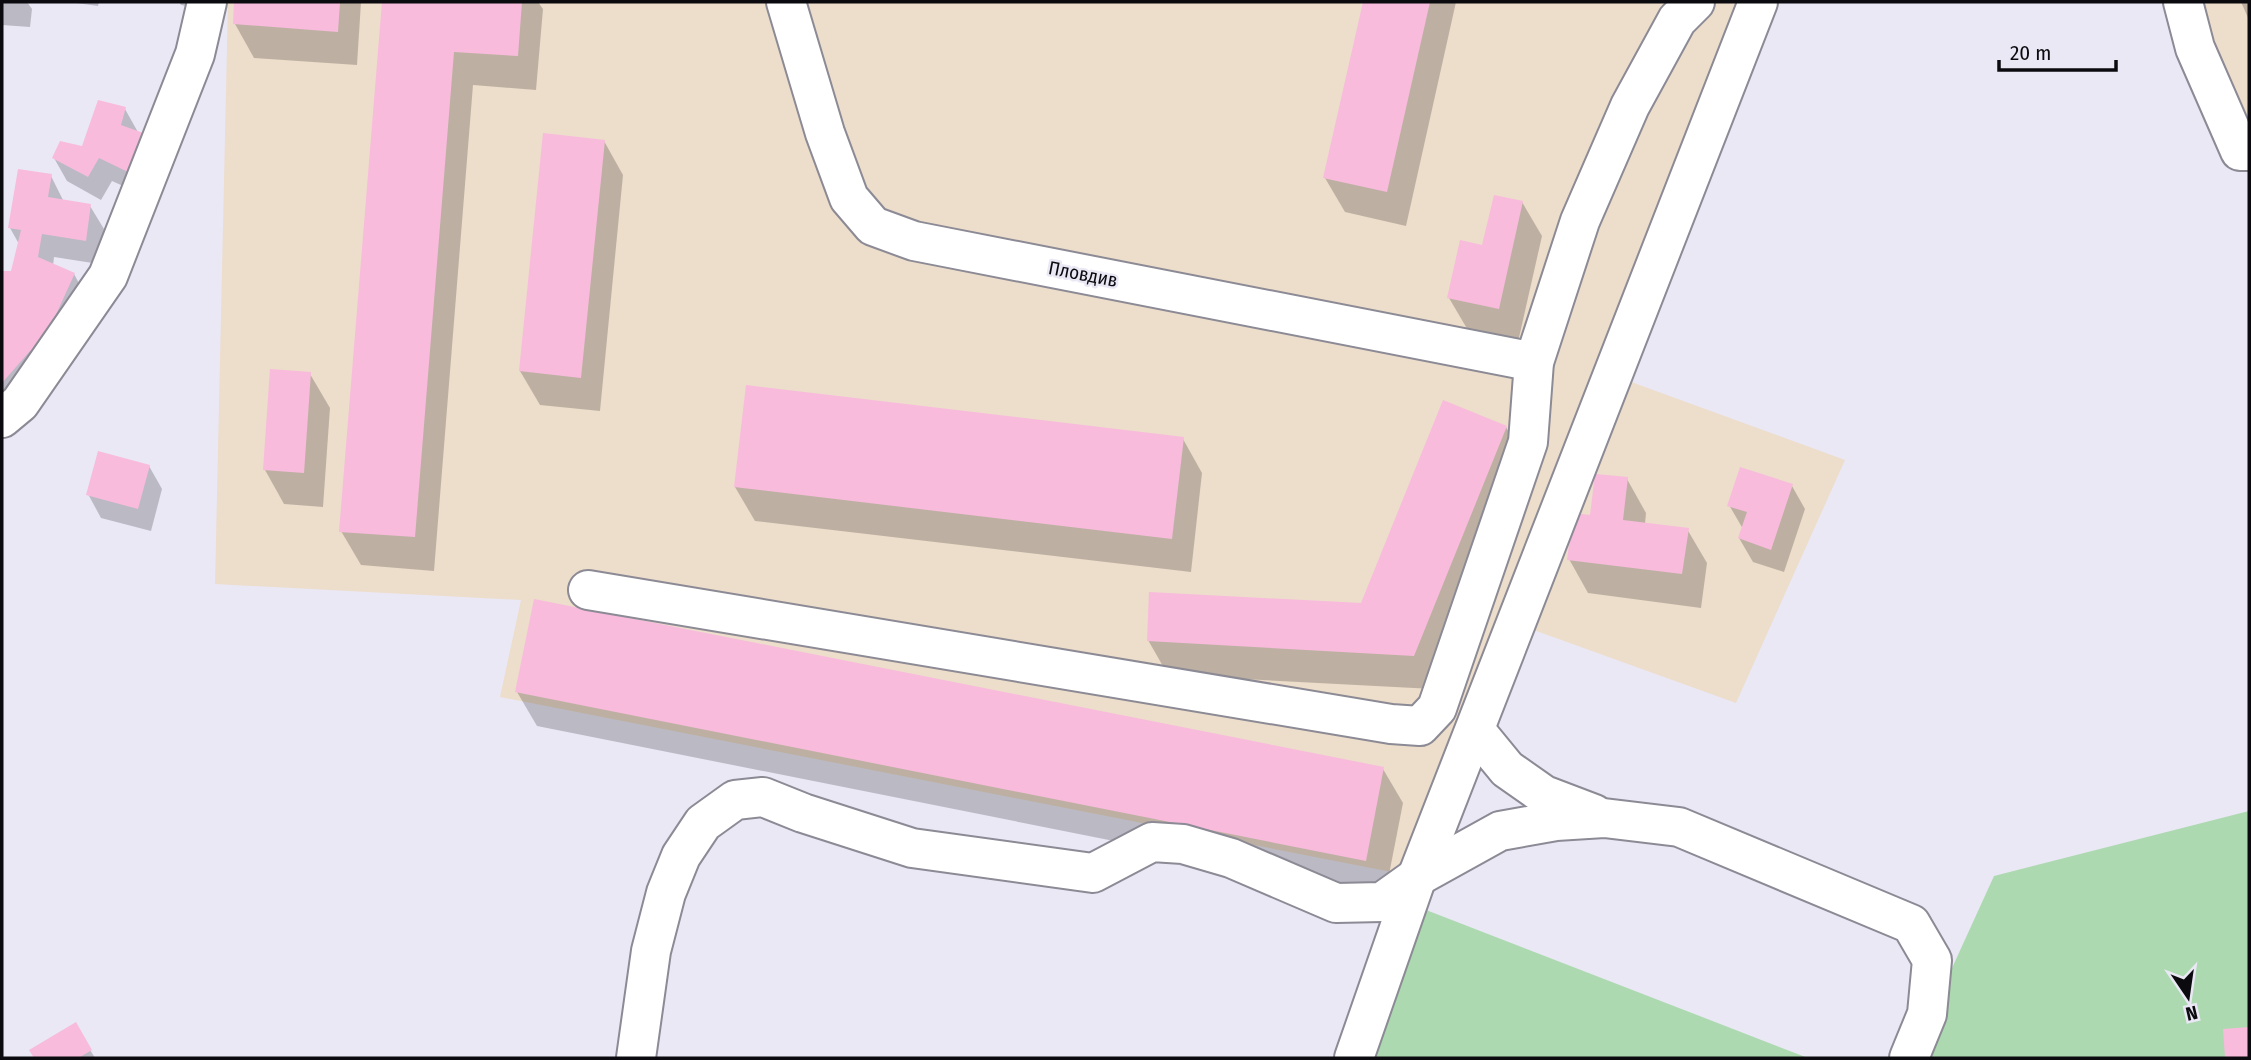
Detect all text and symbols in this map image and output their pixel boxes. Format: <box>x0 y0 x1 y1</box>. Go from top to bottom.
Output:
scale bar <box>1999 28 2116 72</box>
text: 20 m <box>2010 40 2051 66</box>
street label: Пловдив <box>1046 256 1120 292</box>
north arrow <box>2153 962 2223 1032</box>
text: N <box>2184 1001 2200 1026</box>

